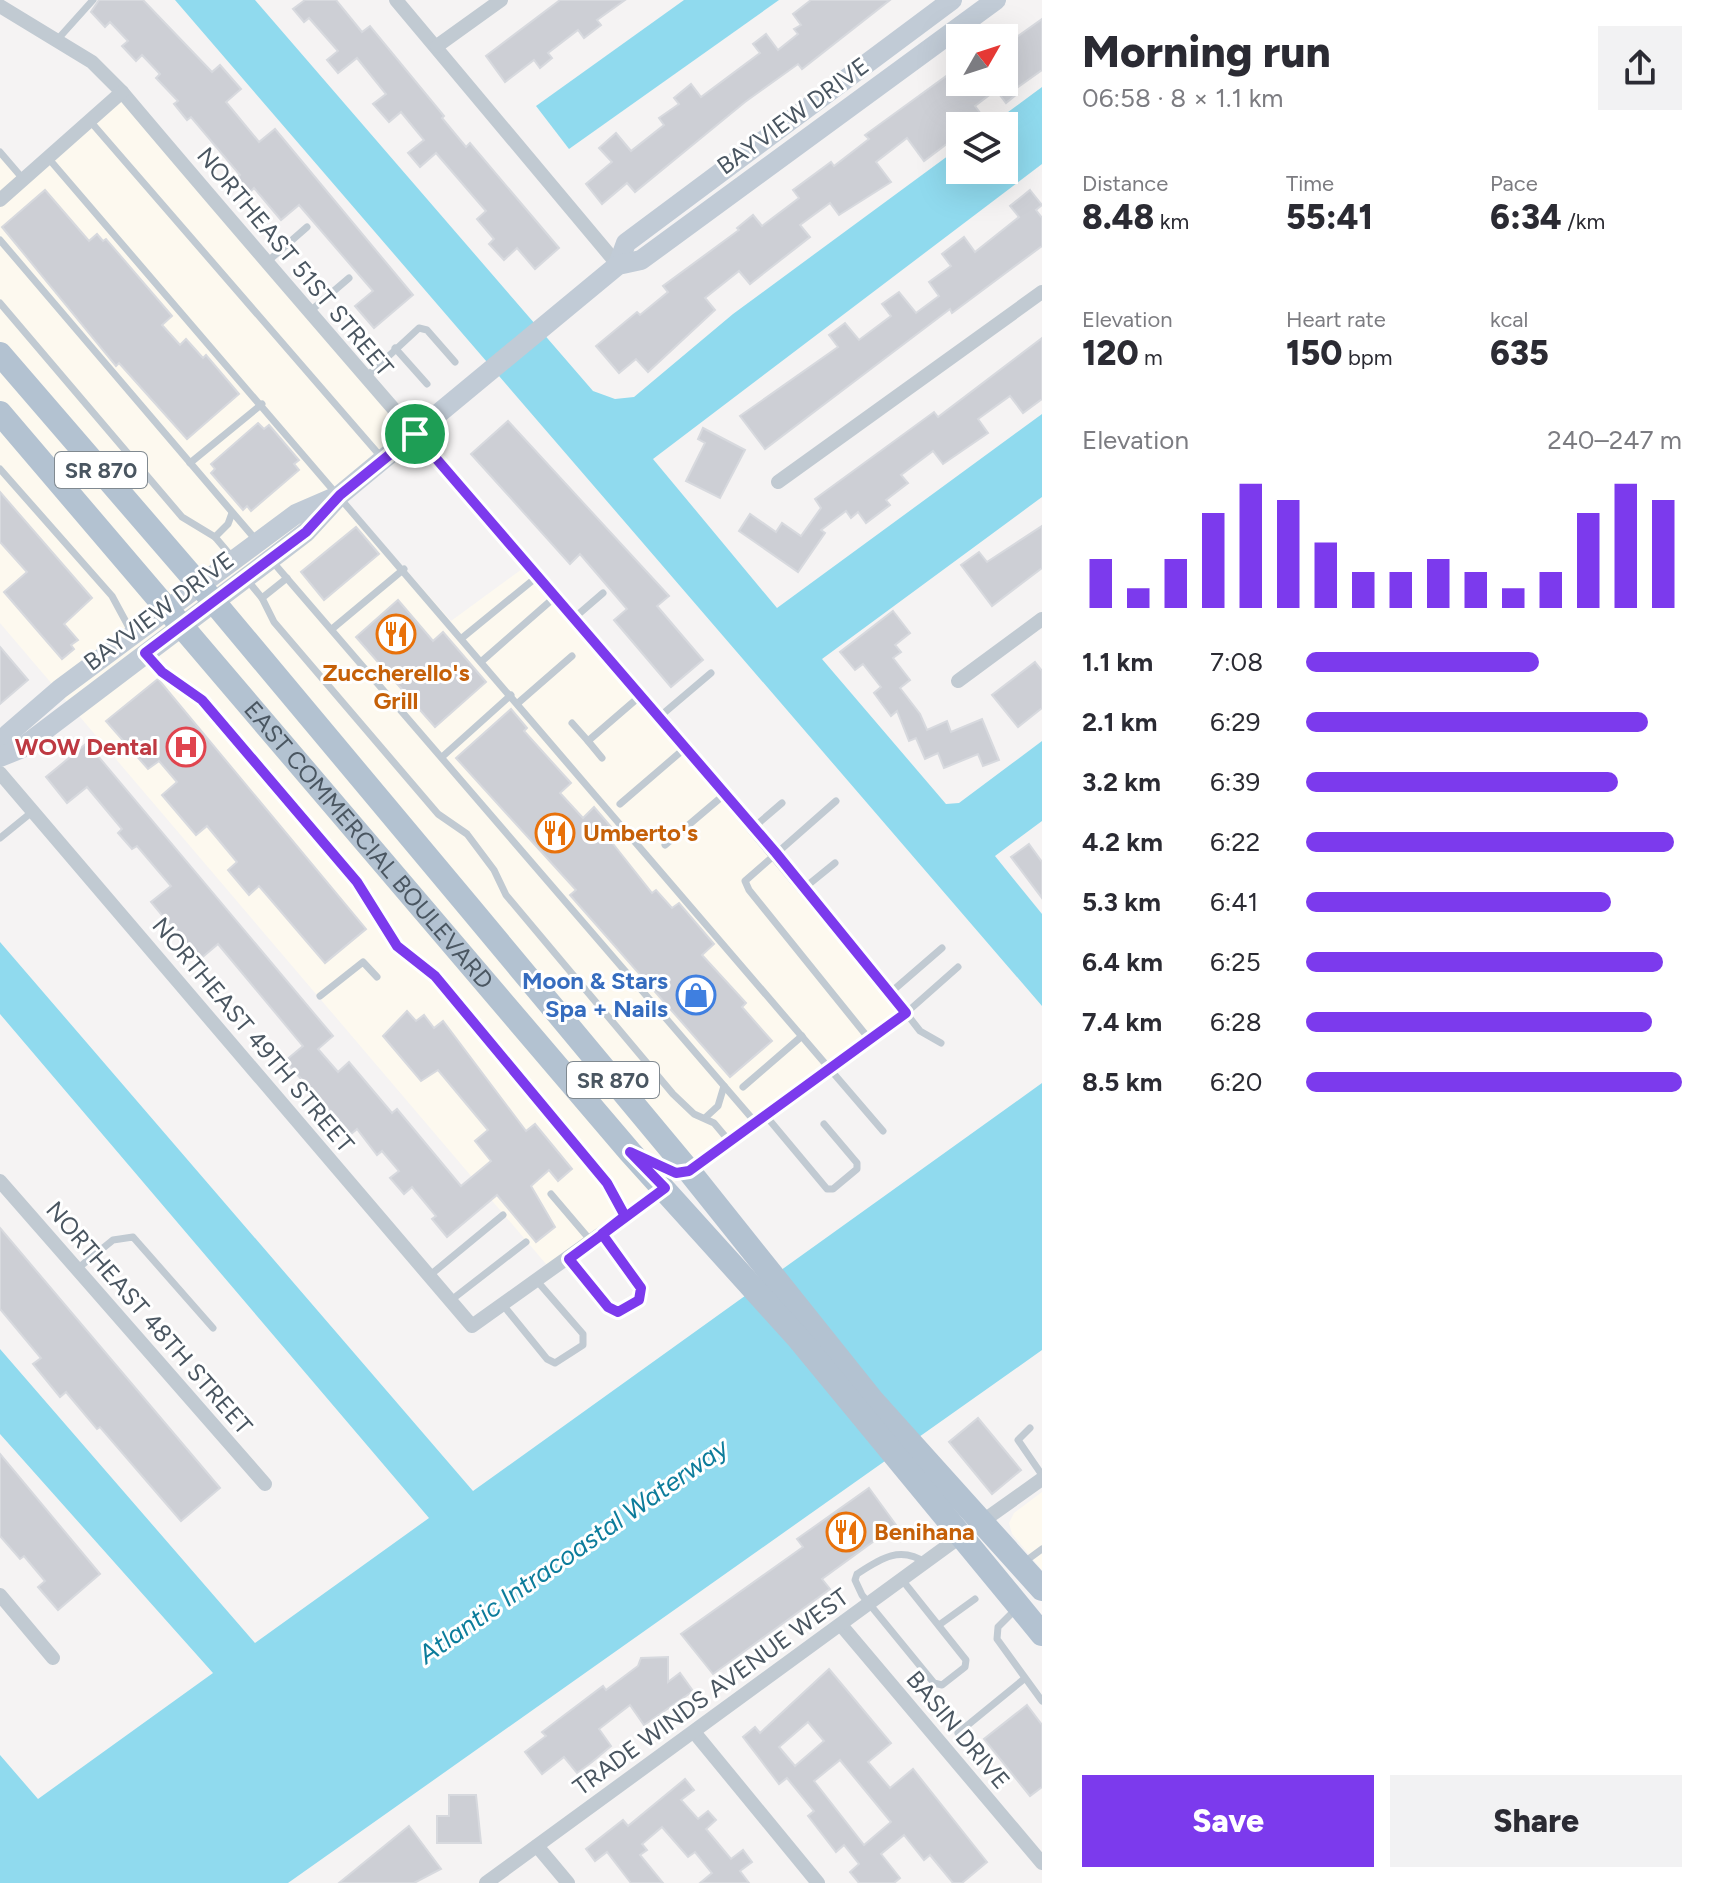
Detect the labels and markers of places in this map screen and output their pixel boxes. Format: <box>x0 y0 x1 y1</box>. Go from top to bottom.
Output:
pin <box>381 400 449 468</box>
restaurant icon: Zuccherello's Grill <box>375 613 417 655</box>
place label: Zuccherello's Grill <box>322 658 470 715</box>
hospital icon: WOW Dental <box>165 726 207 768</box>
place label: WOW Dental <box>15 732 158 761</box>
restaurant icon: Umberto's <box>534 812 576 854</box>
place label: Umberto's <box>583 818 698 847</box>
place label: Moon & Stars Spa + Nails <box>522 966 668 1023</box>
shop icon: Moon & Stars Spa + Nails <box>675 974 717 1016</box>
restaurant icon: Benihana <box>825 1511 867 1553</box>
place label: Benihana <box>874 1517 975 1546</box>

